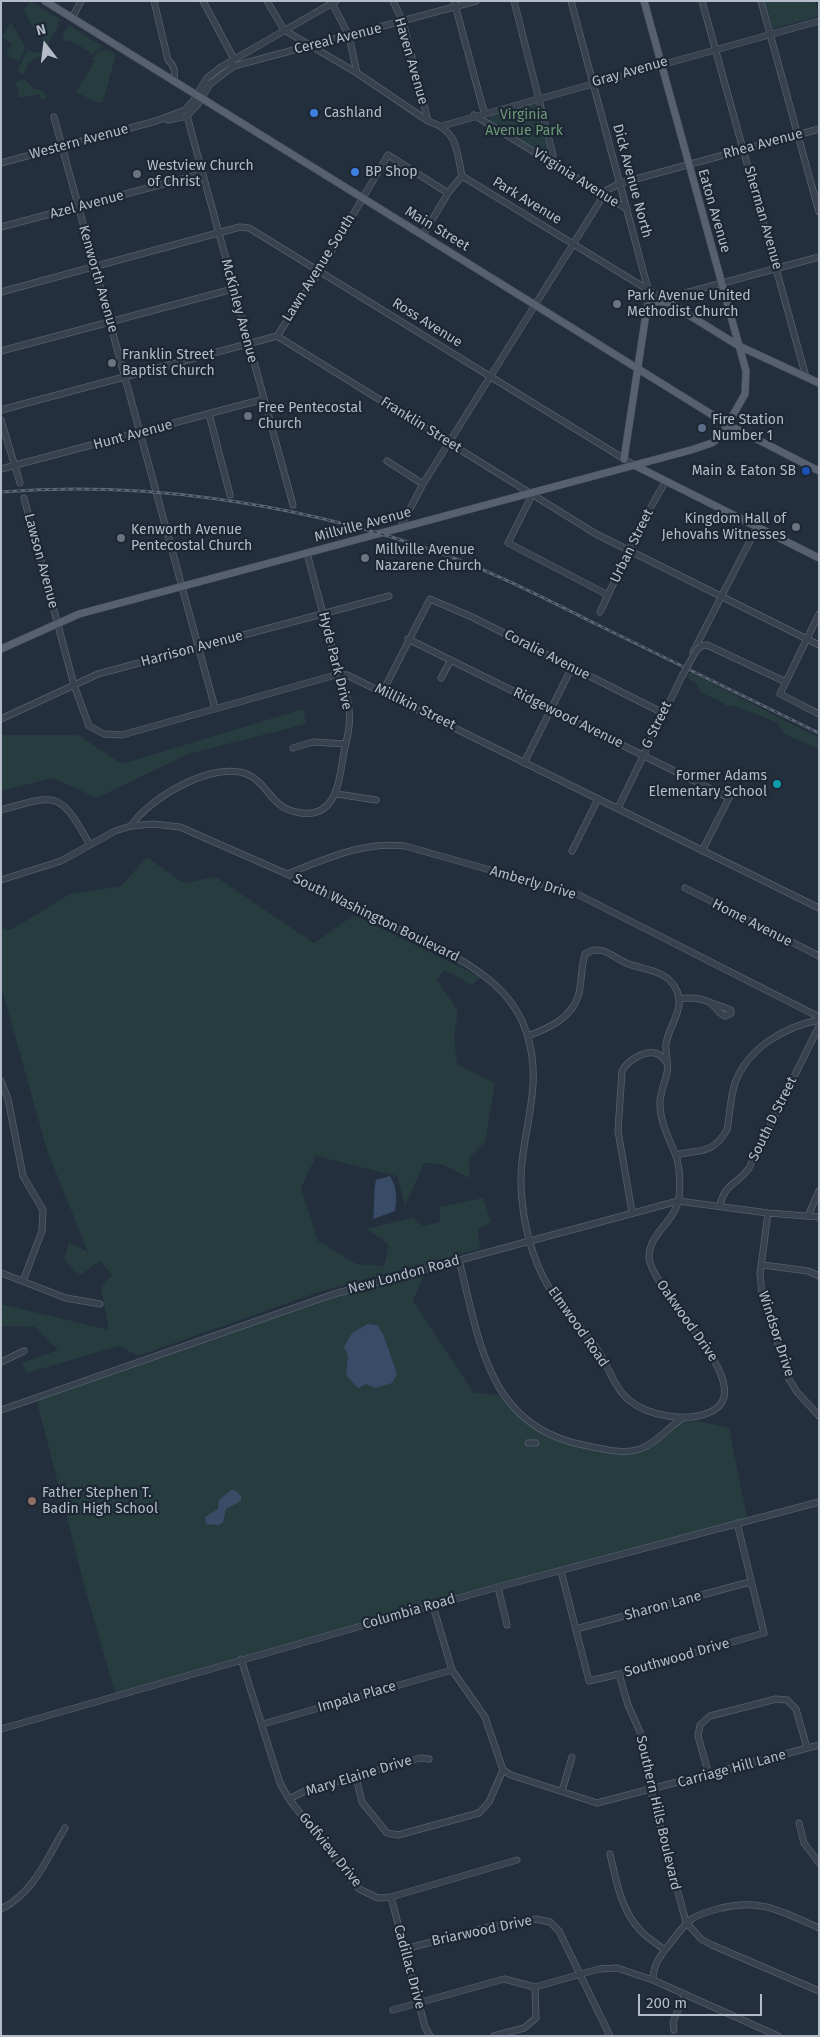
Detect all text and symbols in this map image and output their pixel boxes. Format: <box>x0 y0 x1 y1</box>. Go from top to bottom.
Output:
street label: Haven Avenue <box>391 16 431 106</box>
north arrow <box>20 20 70 70</box>
street label: Cereal Avenue <box>293 20 383 58</box>
text: N <box>34 21 48 39</box>
street label: Gray Avenue <box>590 53 670 91</box>
place label: Cashland <box>324 105 382 121</box>
marker: Cashland <box>308 107 320 119</box>
park label: Virginia Avenue Park <box>485 107 563 140</box>
street label: Western Avenue <box>28 121 130 163</box>
street label: Dick Avenue North <box>609 122 655 240</box>
street label: Rhea Avenue <box>721 125 805 163</box>
street label: Virginia Avenue <box>530 145 622 211</box>
place label: Westview Church of Christ <box>147 158 254 190</box>
place label: BP Shop <box>365 164 418 180</box>
street label: Sherman Avenue <box>740 164 786 272</box>
marker: BP Shop <box>349 166 361 178</box>
street label: Eaton Avenue <box>694 167 734 255</box>
marker: Westview Church of Christ <box>131 168 143 180</box>
street label: Park Avenue <box>489 174 565 228</box>
street label: Azel Avenue <box>48 187 126 223</box>
street label: Main Street <box>402 203 472 255</box>
street label: Lawn Avenue South <box>279 211 359 325</box>
street label: Kenworth Avenue <box>75 223 121 335</box>
street label: McKinley Avenue <box>217 257 261 365</box>
place label: Park Avenue United Methodist Church <box>627 288 751 321</box>
street label: Ross Avenue <box>389 295 465 351</box>
marker: Park Avenue United Methodist Church <box>611 298 623 310</box>
place label: Franklin Street Baptist Church <box>122 347 215 380</box>
marker: Franklin Street Baptist Church <box>106 357 118 369</box>
street label: Franklin Street <box>377 393 465 457</box>
place label: Free Pentecostal Church <box>258 400 362 432</box>
marker: Free Pentecostal Church <box>242 410 254 422</box>
place label: Fire Station Number 1 <box>712 412 784 444</box>
street label: Hunt Avenue <box>92 416 174 454</box>
marker: Fire Station Number 1 <box>696 422 708 434</box>
place label: Main & Eaton SB <box>692 463 796 479</box>
marker: Main & Eaton SB <box>800 465 812 477</box>
street label: Millville Avenue <box>313 504 413 546</box>
street label: Urban Street <box>607 506 657 586</box>
place label: Kingdom Hall of Jehovahs Witnesses <box>662 511 786 544</box>
street label: Lawson Avenue <box>20 512 62 610</box>
marker: Kingdom Hall of Jehovahs Witnesses <box>790 521 802 533</box>
place label: Kenworth Avenue Pentecostal Church <box>131 522 252 554</box>
marker: Kenworth Avenue Pentecostal Church <box>115 532 127 544</box>
place label: Millville Avenue Nazarene Church <box>375 542 482 574</box>
marker: Millville Avenue Nazarene Church <box>359 552 371 564</box>
street label: Hyde Park Drive <box>315 610 355 712</box>
street label: Coralie Avenue <box>501 626 593 684</box>
street label: Harrison Avenue <box>139 627 245 671</box>
street label: Millikin Street <box>372 680 458 734</box>
street label: Ridgewood Avenue <box>510 684 626 752</box>
street label: G Street <box>638 699 676 751</box>
place label: Former Adams Elementary School <box>649 768 767 800</box>
marker: Former Adams Elementary School <box>771 778 783 790</box>
street label: Amberly Drive <box>488 863 578 903</box>
street label: South Washington Boulevard <box>290 870 462 966</box>
street label: Home Avenue <box>709 896 795 950</box>
street label: South D Street <box>745 1074 801 1164</box>
street label: New London Road <box>346 1252 462 1298</box>
street label: Oakwood Drive <box>653 1277 721 1365</box>
street label: Elmwood Road <box>544 1284 612 1370</box>
street label: Windsor Drive <box>754 1289 798 1379</box>
place label: Father Stephen T. Badin High School <box>42 1485 158 1518</box>
marker: Father Stephen T. Badin High School <box>26 1495 38 1507</box>
street label: Sharon Lane <box>623 1588 703 1624</box>
street label: Columbia Road <box>361 1591 457 1633</box>
street label: Southwood Drive <box>623 1635 731 1681</box>
street label: Impala Place <box>316 1678 398 1716</box>
street label: Southern Hills Boulevard <box>632 1734 684 1892</box>
street label: Carriage Hill Lane <box>676 1746 788 1792</box>
street label: Mary Elaine Drive <box>304 1752 414 1800</box>
street label: Golfview Drive <box>295 1809 365 1891</box>
street label: Briarwood Drive <box>430 1912 534 1950</box>
street label: Cadillac Drive <box>390 1923 428 2011</box>
scale bar <box>640 1984 764 2016</box>
text: 200 m <box>646 1994 687 2012</box>

